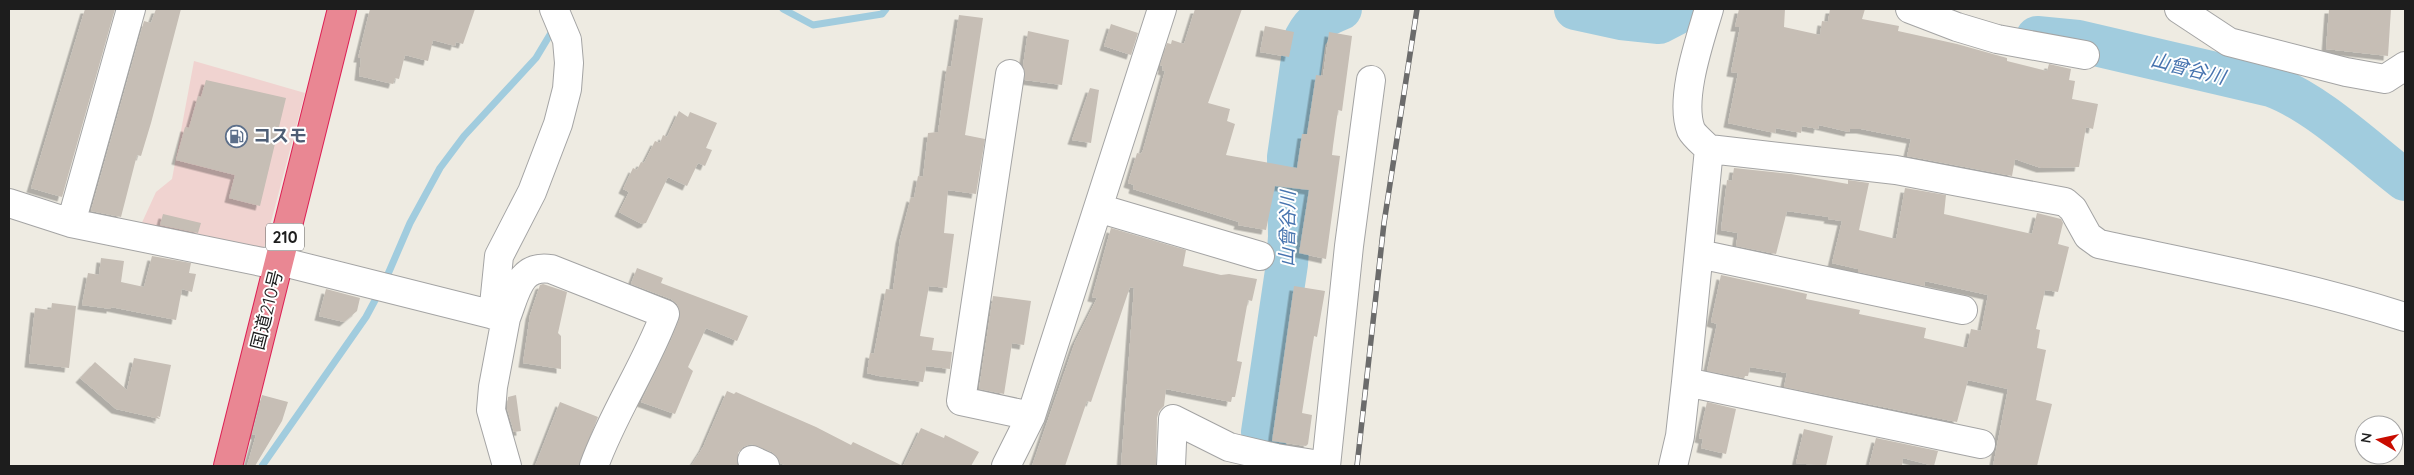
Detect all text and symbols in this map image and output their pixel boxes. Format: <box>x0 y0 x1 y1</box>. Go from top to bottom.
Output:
water label: 山曾谷川 <box>2148 47 2230 89</box>
fuel station icon: コスモ <box>225 124 249 148</box>
place label: コスモ <box>253 124 307 147</box>
water label: 山曾谷川 <box>1274 189 1300 267</box>
road number: 210 <box>266 223 304 250</box>
street label: 国道210号 <box>246 268 288 352</box>
north arrow <box>2354 415 2404 465</box>
text: N <box>2356 431 2376 444</box>

